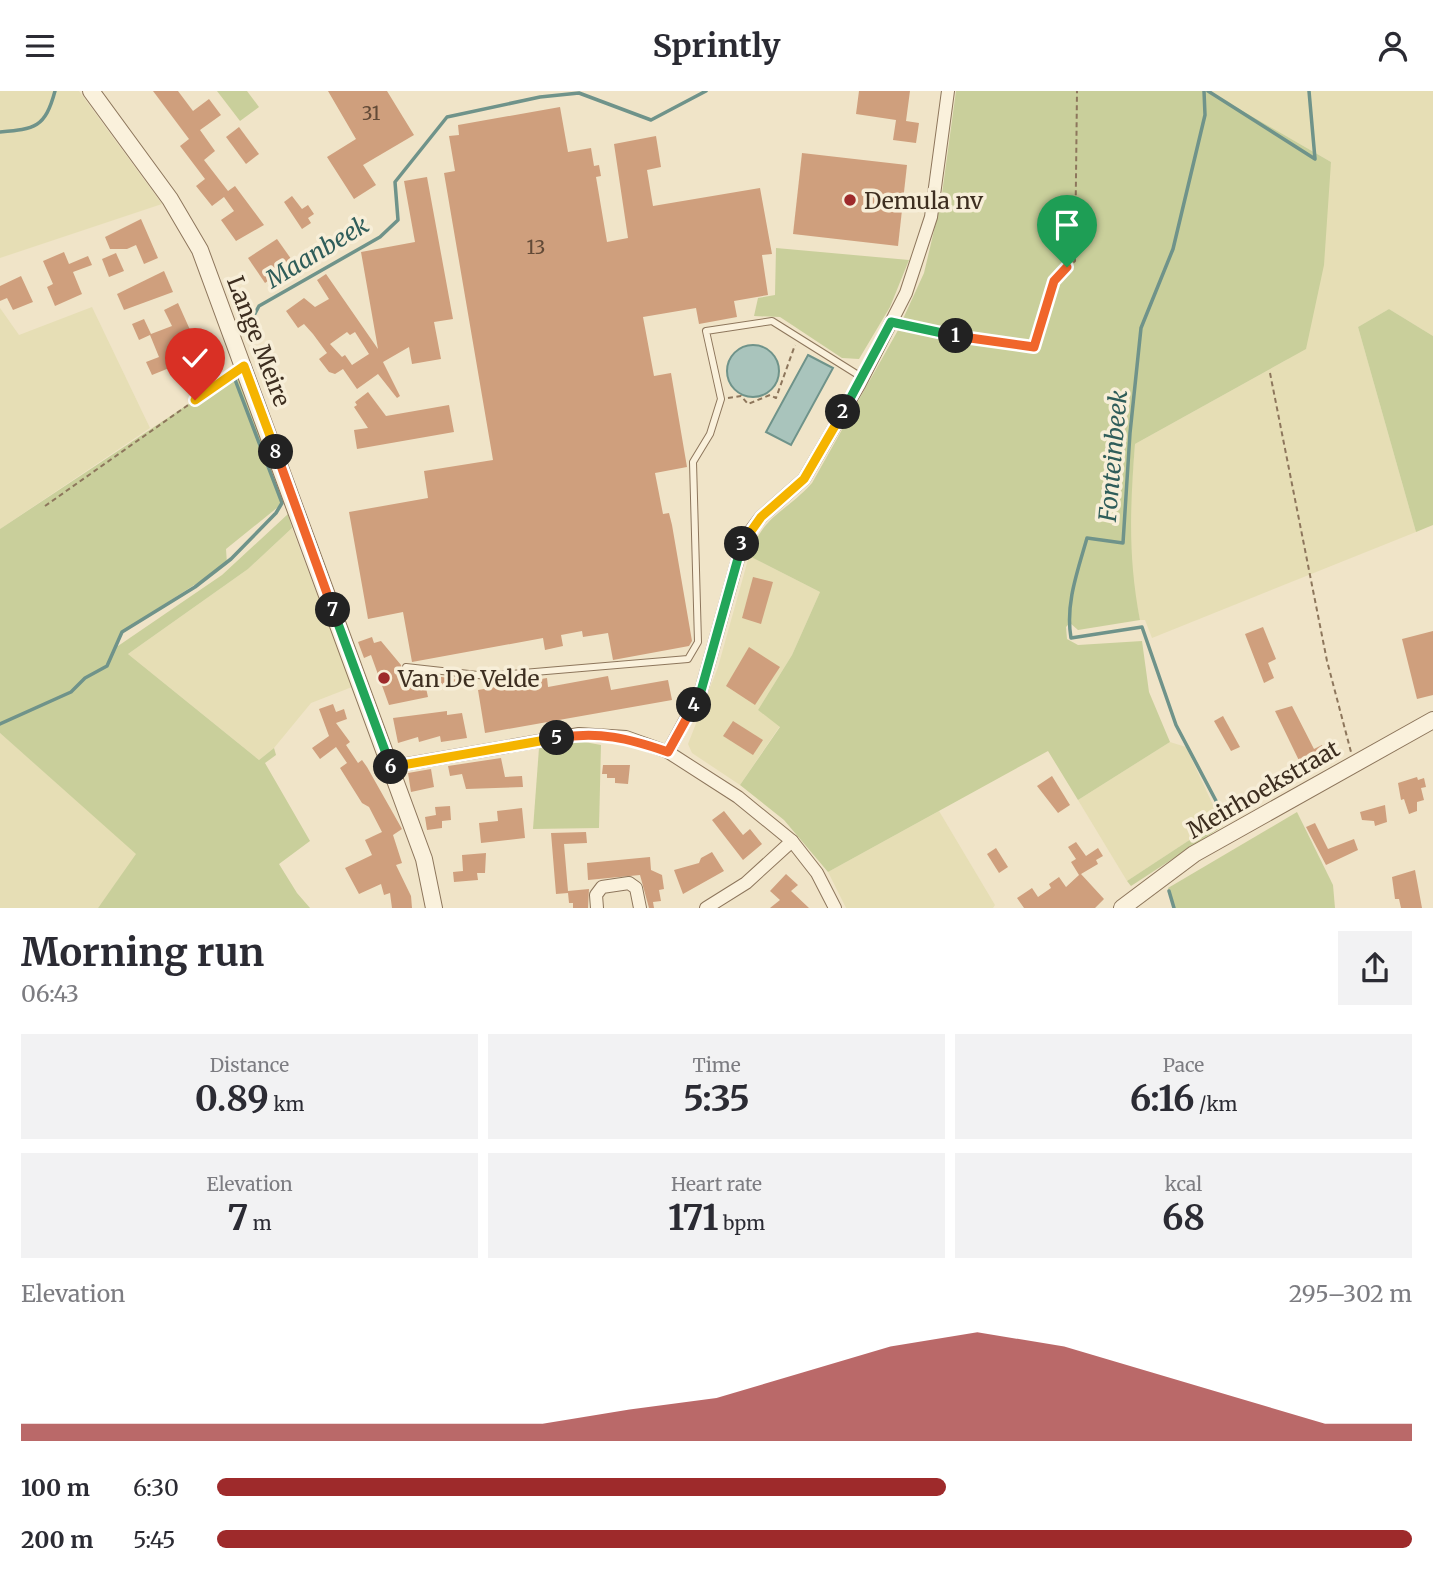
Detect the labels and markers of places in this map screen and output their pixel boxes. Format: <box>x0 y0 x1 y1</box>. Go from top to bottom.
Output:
place label: Demula nv <box>864 186 984 215</box>
marker: Demula nv <box>842 192 858 208</box>
pin <box>1037 195 1097 267</box>
pin: 1 <box>939 319 974 353</box>
pin <box>165 328 225 400</box>
pin: 2 <box>826 395 860 429</box>
pin: 8 <box>258 435 294 469</box>
pin: 3 <box>724 526 760 561</box>
pin: 7 <box>316 593 350 627</box>
place label: Van De Velde <box>397 664 540 693</box>
marker: Van De Velde <box>376 670 392 686</box>
pin: 4 <box>676 687 712 723</box>
pin: 5 <box>540 721 574 755</box>
pin: 6 <box>374 749 408 785</box>

